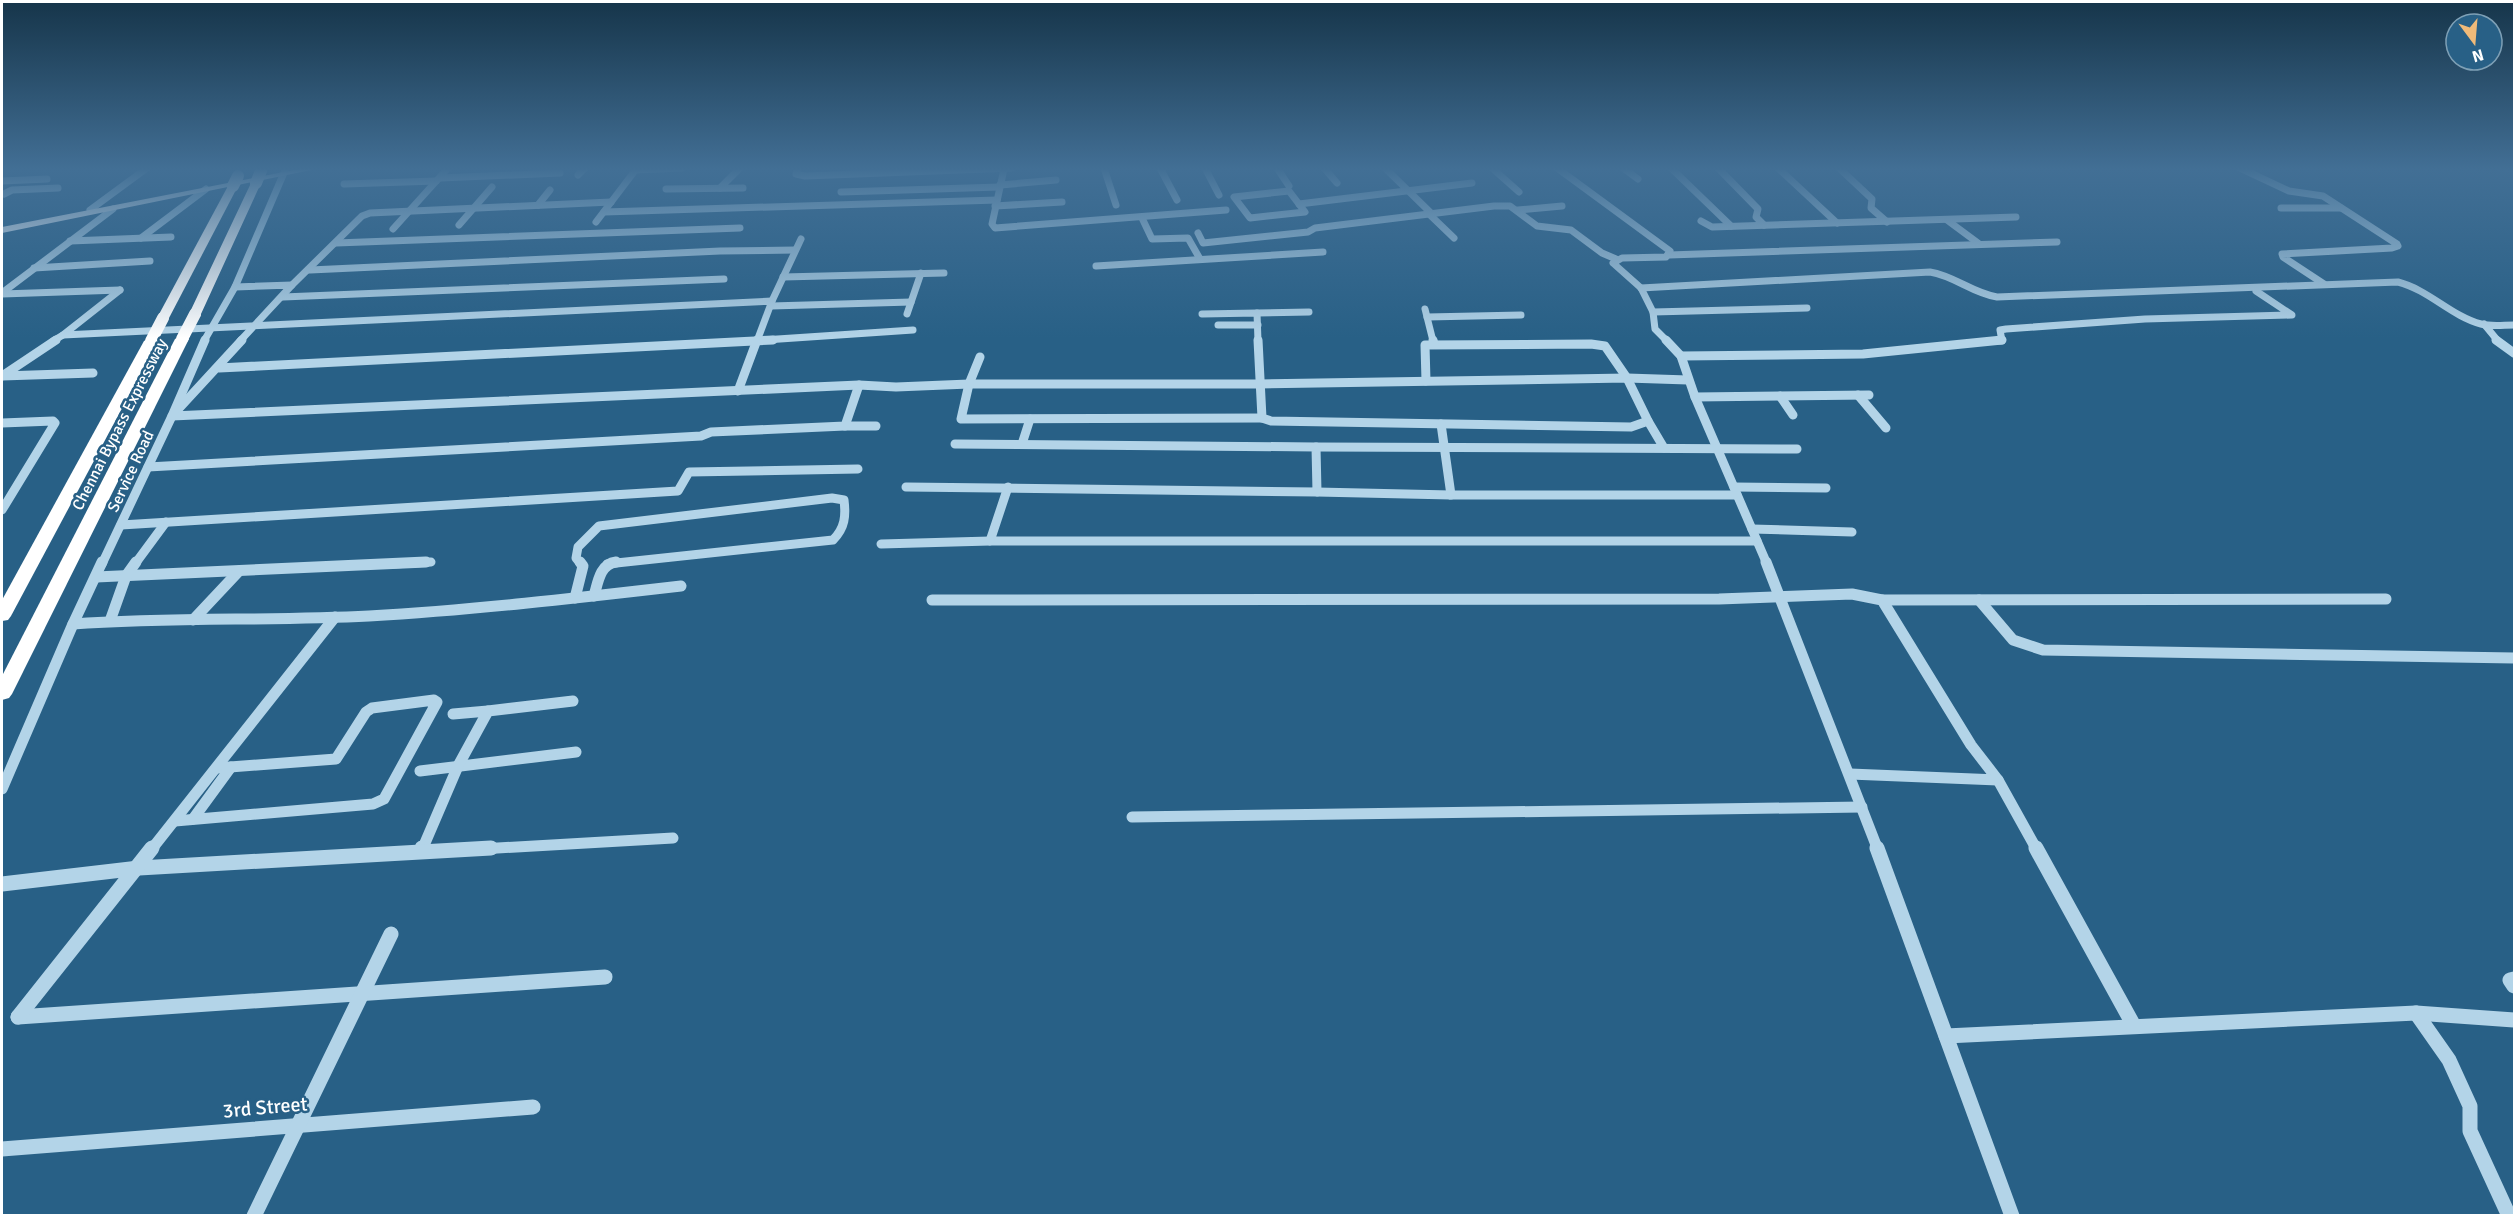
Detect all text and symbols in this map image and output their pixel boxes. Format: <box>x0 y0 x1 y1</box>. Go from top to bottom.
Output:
north arrow <box>2444 12 2504 72</box>
text: N <box>2470 44 2486 67</box>
street label: Chennai Bypass Expressway <box>68 335 172 514</box>
street label: Service Road <box>103 427 159 515</box>
street label: 3rd Street <box>222 1091 309 1124</box>

